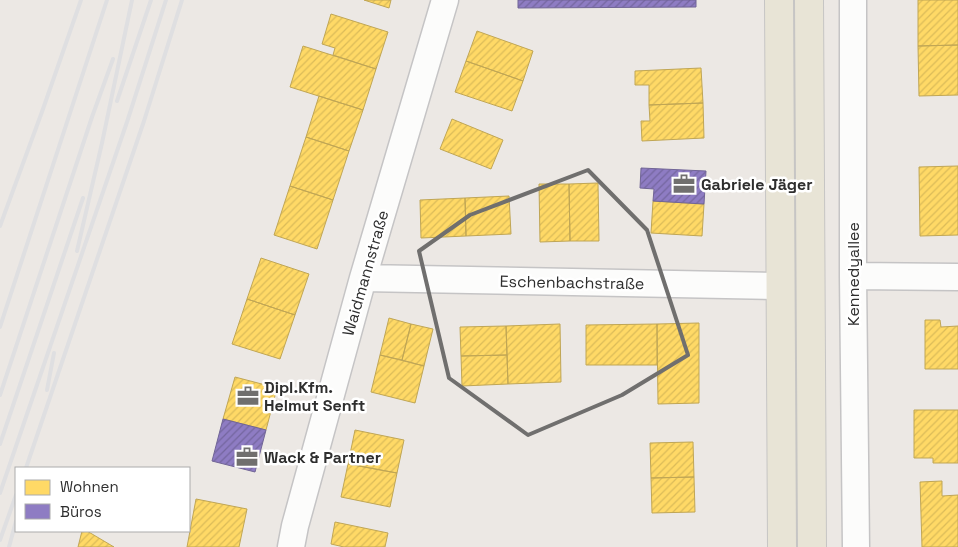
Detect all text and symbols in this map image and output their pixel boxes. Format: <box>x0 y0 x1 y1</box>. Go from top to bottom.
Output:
office icon: Gabriele Jäger <box>671 171 697 197</box>
place label: Gabriele Jäger <box>701 174 813 195</box>
street label: Waidmannstraße <box>337 208 393 338</box>
street label: Kennedyallee <box>843 222 864 326</box>
street label: Eschenbachstraße <box>499 271 645 294</box>
place label: Dipl.Kfm. Helmut Senft <box>264 377 365 416</box>
office icon: Dipl.Kfm. Helmut Senft <box>235 383 261 409</box>
office icon: Wack & Partner <box>234 444 260 470</box>
place label: Wack & Partner <box>264 447 381 468</box>
legend <box>15 467 190 532</box>
text: Wohnen <box>60 477 119 496</box>
text: Büros <box>60 502 102 521</box>

